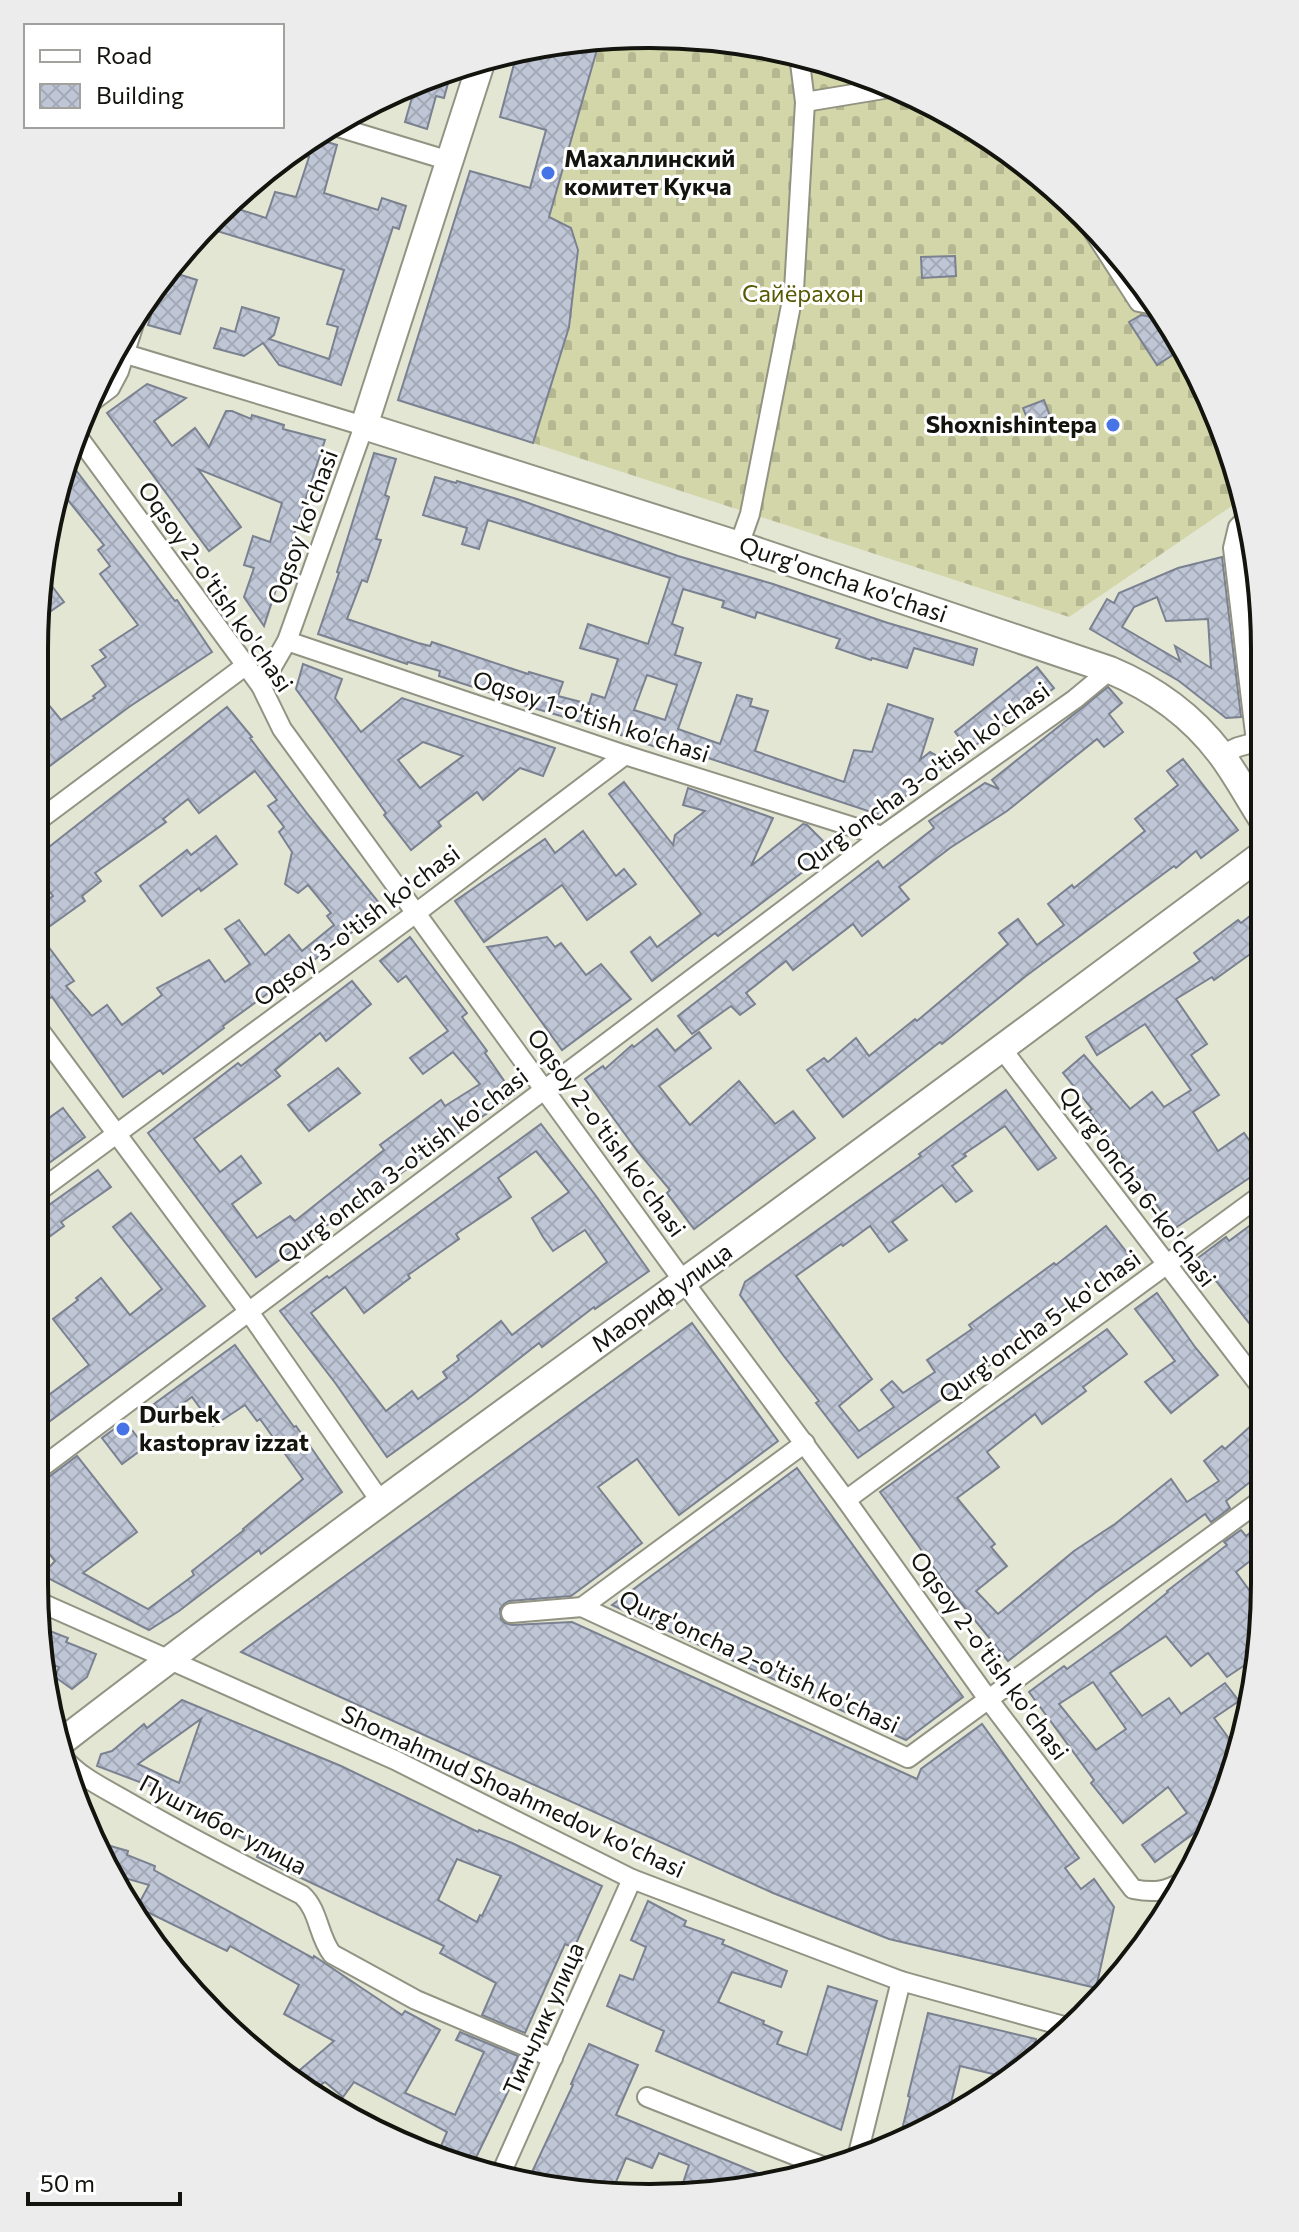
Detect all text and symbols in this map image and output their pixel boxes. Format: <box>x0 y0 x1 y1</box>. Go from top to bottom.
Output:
legend <box>24 24 284 128</box>
text: Road <box>96 40 152 69</box>
text: Building <box>96 80 184 109</box>
place label: Махаллинский комитет Кукча <box>564 143 735 200</box>
marker: Махаллинский комитет Кукча <box>539 164 557 182</box>
park label: Сайёрахон <box>742 278 864 307</box>
place label: Shoxnishintepa <box>926 409 1097 438</box>
marker: Shoxnishintepa <box>1104 416 1122 434</box>
street label: Oqsoy ko'chasi <box>260 445 343 608</box>
street label: Oqsoy 2-o'tish ko'chasi <box>133 475 300 697</box>
street label: Qurg'oncha ko'chasi <box>736 529 951 628</box>
street label: Oqsoy 1-o'tish ko'chasi <box>469 664 714 768</box>
street label: Qurg'oncha 3-o'tish ko'chasi <box>790 675 1055 879</box>
street label: Oqsoy 3-o'tish ko'chasi <box>247 838 465 1012</box>
street label: Oqsoy 2-o'tish ko'chasi <box>522 1022 693 1242</box>
street label: Qurg'oncha 3-o'tish ko'chasi <box>271 1061 533 1269</box>
street label: Qurg'oncha 6-ko'chasi <box>1054 1080 1223 1292</box>
street label: Маориф улица <box>585 1236 737 1357</box>
street label: Qurg'oncha 5-ko'chasi <box>933 1243 1146 1409</box>
place label: Durbek kastoprav izzat <box>139 1399 309 1456</box>
marker: Durbek kastoprav izzat <box>114 1420 132 1438</box>
street label: Oqsoy 2-o'tish ko'chasi <box>905 1545 1076 1765</box>
street label: Qurg'oncha 2-o'tish ko'chasi <box>615 1583 904 1738</box>
street label: Shomahmud Shoahmedov ko'chasi <box>337 1698 690 1883</box>
street label: Пуштибог улица <box>135 1767 312 1880</box>
street label: Тинчлик улица <box>496 1937 589 2099</box>
scale bar <box>28 2156 180 2206</box>
text: 50 m <box>40 2168 95 2197</box>

